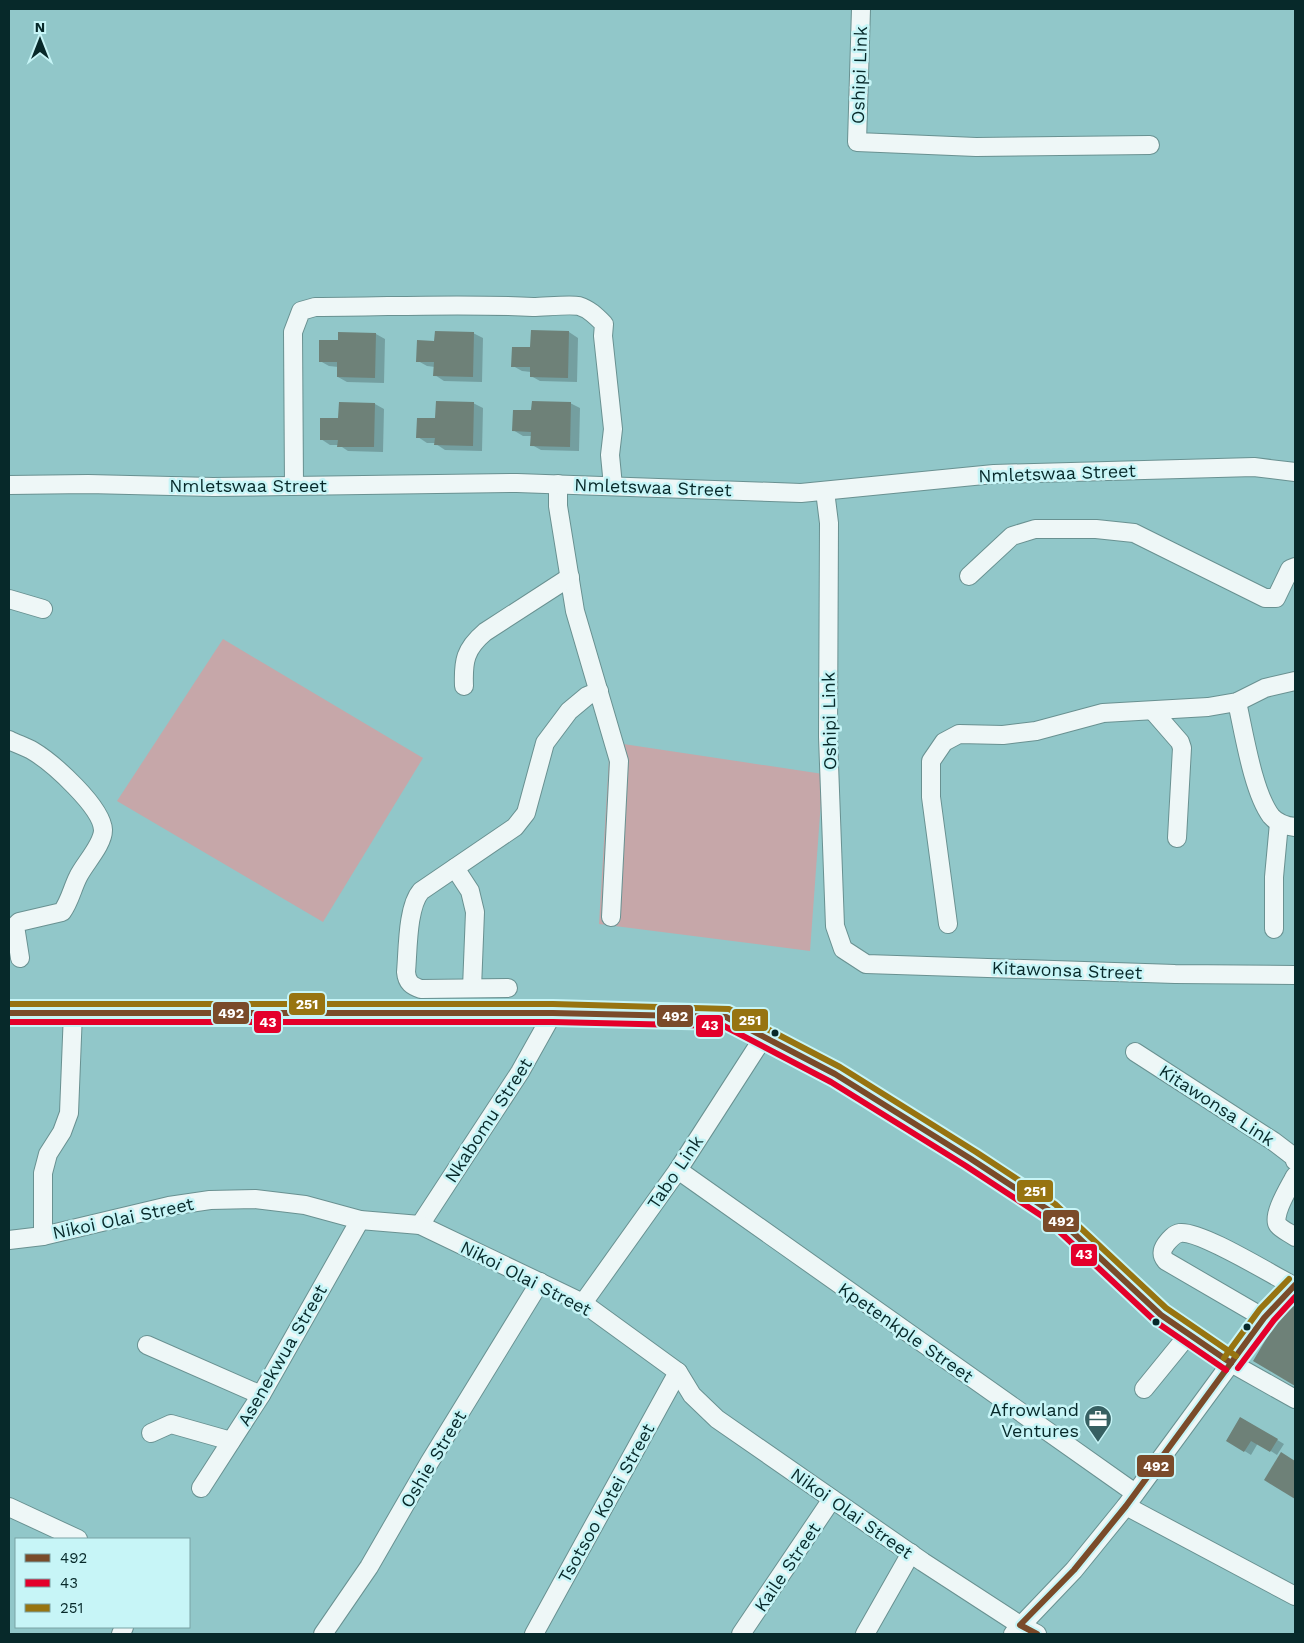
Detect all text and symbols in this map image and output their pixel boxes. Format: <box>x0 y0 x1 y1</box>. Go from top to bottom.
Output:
north arrow <box>15 15 65 65</box>
text: N <box>35 19 45 35</box>
street label: Oshipi Link <box>847 26 871 124</box>
street label: Nmletswaa Street <box>978 460 1137 486</box>
street label: Nmletswaa Street <box>574 474 733 500</box>
street label: Nmletswaa Street <box>169 475 327 496</box>
street label: Oshipi Link <box>818 672 840 770</box>
street label: Kitawonsa Street <box>991 957 1143 983</box>
line badge: 251 <box>288 992 326 1016</box>
text: 251 <box>296 996 318 1012</box>
line badge: 492 <box>212 1001 250 1025</box>
line badge: 492 <box>656 1004 694 1028</box>
text: 492 <box>218 1005 244 1021</box>
text: 492 <box>662 1008 688 1024</box>
line badge: 251 <box>731 1008 769 1032</box>
line badge: 43 <box>253 1010 282 1034</box>
text: 251 <box>739 1012 761 1028</box>
text: 43 <box>259 1014 277 1030</box>
line badge: 43 <box>695 1014 724 1038</box>
text: 43 <box>701 1017 719 1033</box>
unlabelled marker <box>770 1028 780 1038</box>
street label: Nkabomu Street <box>440 1054 536 1186</box>
street label: Kitawonsa Link <box>1155 1060 1279 1150</box>
street label: Tabo Link <box>643 1131 707 1213</box>
line badge: 251 <box>1016 1179 1054 1203</box>
text: 251 <box>1024 1183 1046 1199</box>
street label: Nikoi Olai Street <box>50 1193 196 1243</box>
line badge: 492 <box>1042 1209 1080 1233</box>
text: 492 <box>1048 1213 1074 1229</box>
street label: Nikoi Olai Street <box>457 1236 595 1320</box>
line badge: 43 <box>1070 1243 1098 1267</box>
text: 43 <box>1075 1246 1093 1262</box>
street label: Kpetenkple Street <box>834 1278 978 1387</box>
street label: Asenekwua Street <box>233 1280 331 1429</box>
unlabelled marker <box>1151 1317 1161 1327</box>
unlabelled marker <box>1242 1322 1252 1332</box>
place label: Afrowland Ventures <box>990 1399 1079 1441</box>
office icon: Afrowland Ventures <box>1083 1404 1113 1443</box>
street label: Oshie Street <box>396 1406 470 1511</box>
street label: Tsotsoo Kotei Street <box>553 1419 659 1586</box>
line badge: 492 <box>1136 1454 1175 1478</box>
text: 492 <box>1143 1458 1169 1474</box>
street label: Nikoi Olai Street <box>787 1463 917 1563</box>
street label: Kaile Street <box>750 1518 825 1615</box>
legend <box>15 1538 190 1628</box>
text: 492 <box>60 1549 87 1567</box>
text: 43 <box>60 1574 78 1592</box>
text: 251 <box>60 1599 83 1617</box>

